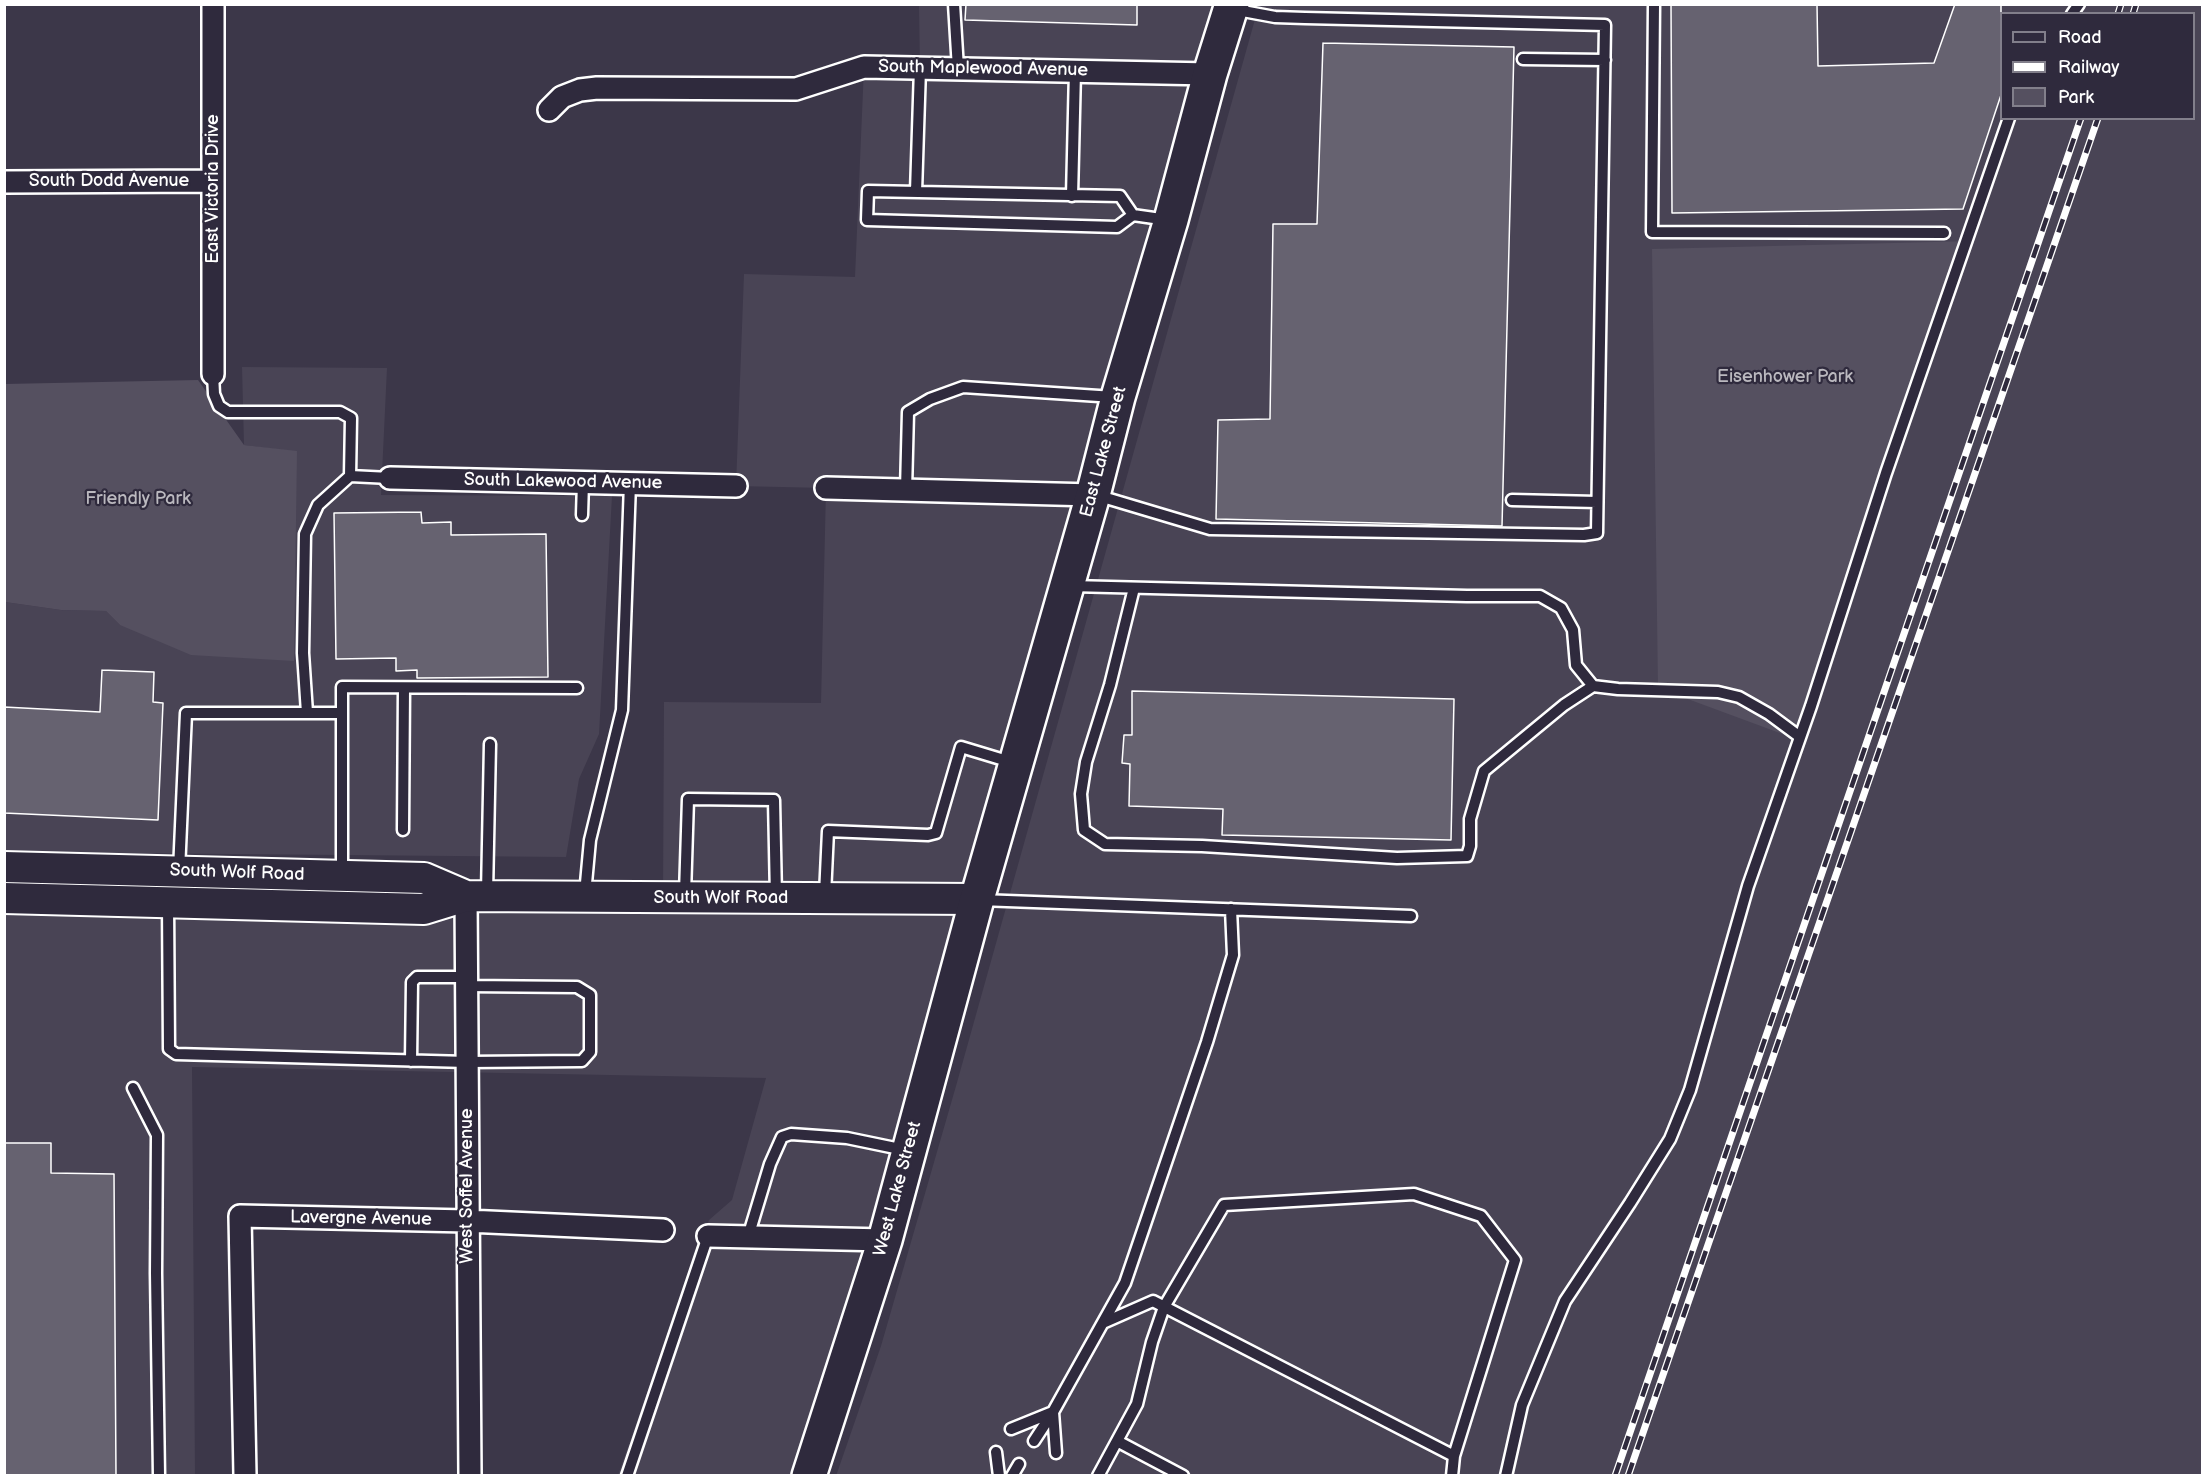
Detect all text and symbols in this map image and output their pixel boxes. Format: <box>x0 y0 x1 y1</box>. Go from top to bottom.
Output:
legend <box>2000 12 2195 120</box>
text: Road <box>2058 27 2102 48</box>
street label: South Maplewood Avenue <box>878 56 1088 82</box>
text: Railway <box>2058 57 2120 78</box>
text: Park <box>2058 87 2094 108</box>
street label: East Victoria Drive <box>202 114 224 264</box>
street label: South Dodd Avenue <box>29 170 189 192</box>
park label: Eisenhower Park <box>1717 366 1853 388</box>
street label: East Lake Street <box>1076 384 1132 520</box>
street label: South Lakewood Avenue <box>464 469 662 495</box>
park label: Friendly Park <box>85 488 191 510</box>
street label: South Wolf Road <box>169 860 305 886</box>
street label: South Wolf Road <box>654 887 788 909</box>
street label: West Soffel Avenue <box>456 1108 478 1264</box>
street label: West Lake Street <box>870 1119 926 1259</box>
street label: Lavergne Avenue <box>290 1207 432 1231</box>

